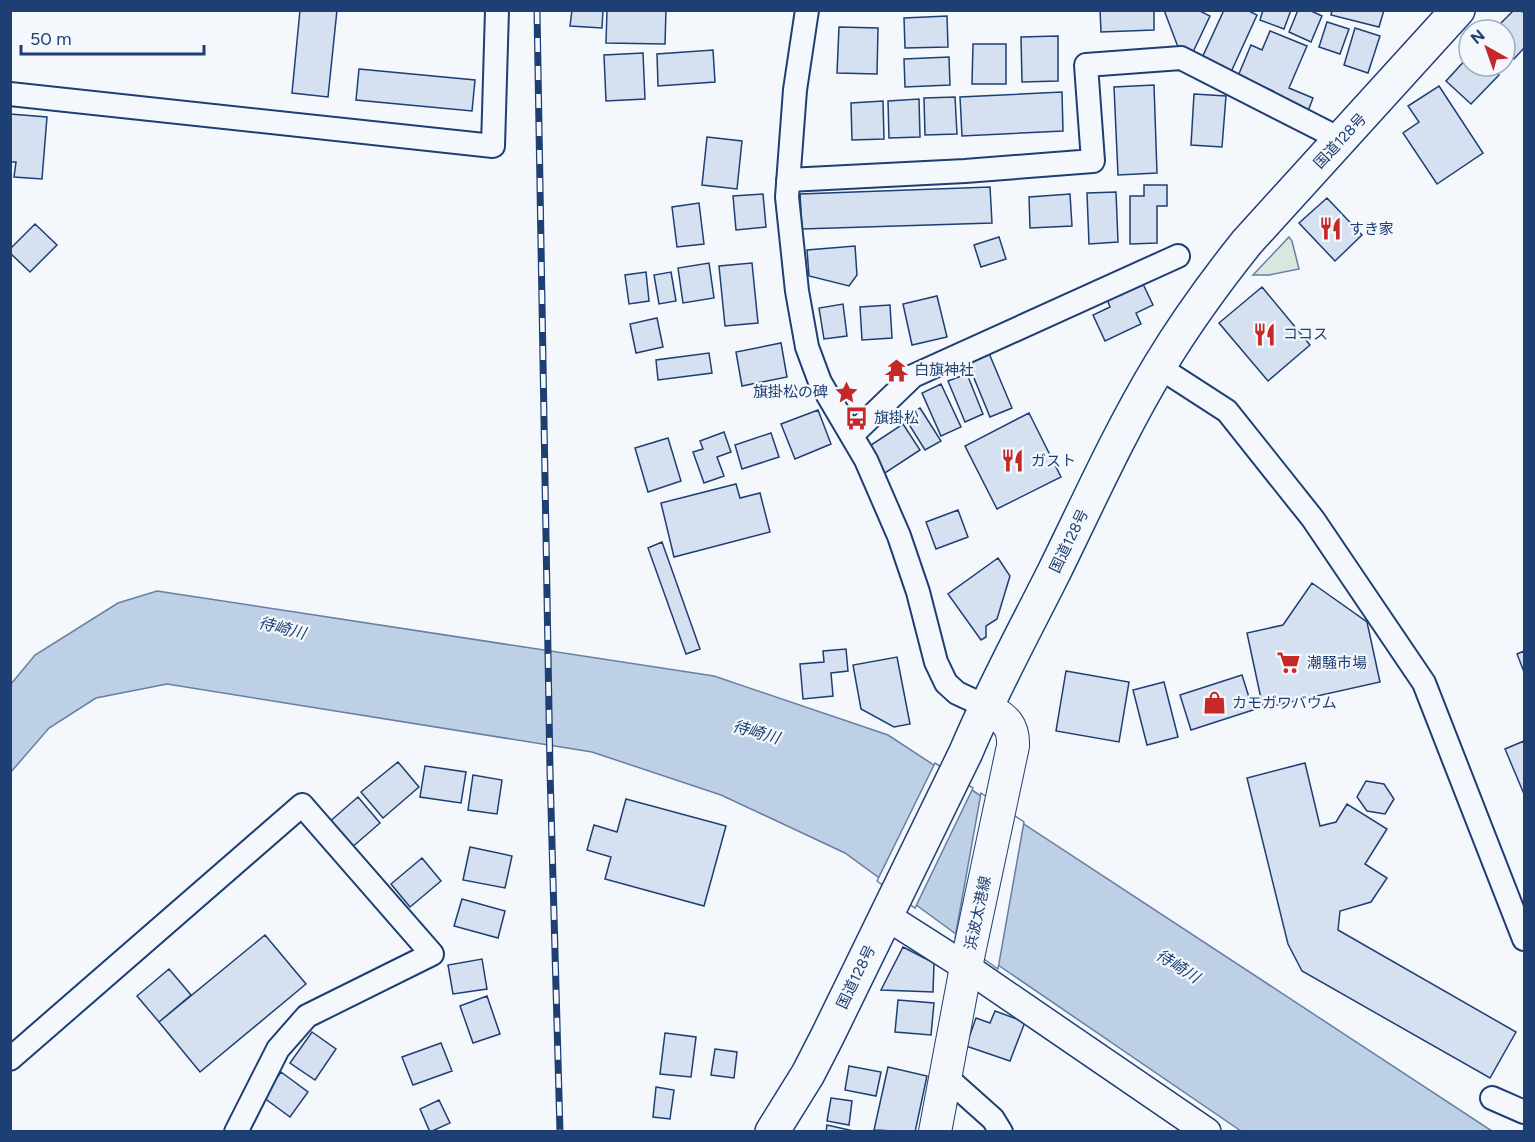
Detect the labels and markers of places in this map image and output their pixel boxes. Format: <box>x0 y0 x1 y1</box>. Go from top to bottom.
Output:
restaurant icon: すき家 <box>1318 216 1344 242</box>
place label: すき家 <box>1349 220 1394 238</box>
restaurant icon: ココス <box>1252 321 1278 347</box>
place label: ココス <box>1283 325 1328 343</box>
temple icon: 白旗神社 <box>883 357 909 383</box>
place label: 白旗神社 <box>914 361 974 379</box>
place icon: 旗掛松の碑 <box>833 379 859 405</box>
place label: 旗掛松の碑 <box>753 383 828 401</box>
bus stop icon: 旗掛松 <box>843 405 869 431</box>
place label: 旗掛松 <box>874 409 919 427</box>
restaurant icon: ガスト <box>1000 448 1026 474</box>
place label: ガスト <box>1031 452 1076 470</box>
supermarket icon: 潮騒市場 <box>1276 650 1302 676</box>
place label: 潮騒市場 <box>1307 654 1367 672</box>
shop icon: カモガワバウム <box>1201 690 1227 716</box>
place label: カモガワバウム <box>1232 694 1337 712</box>

